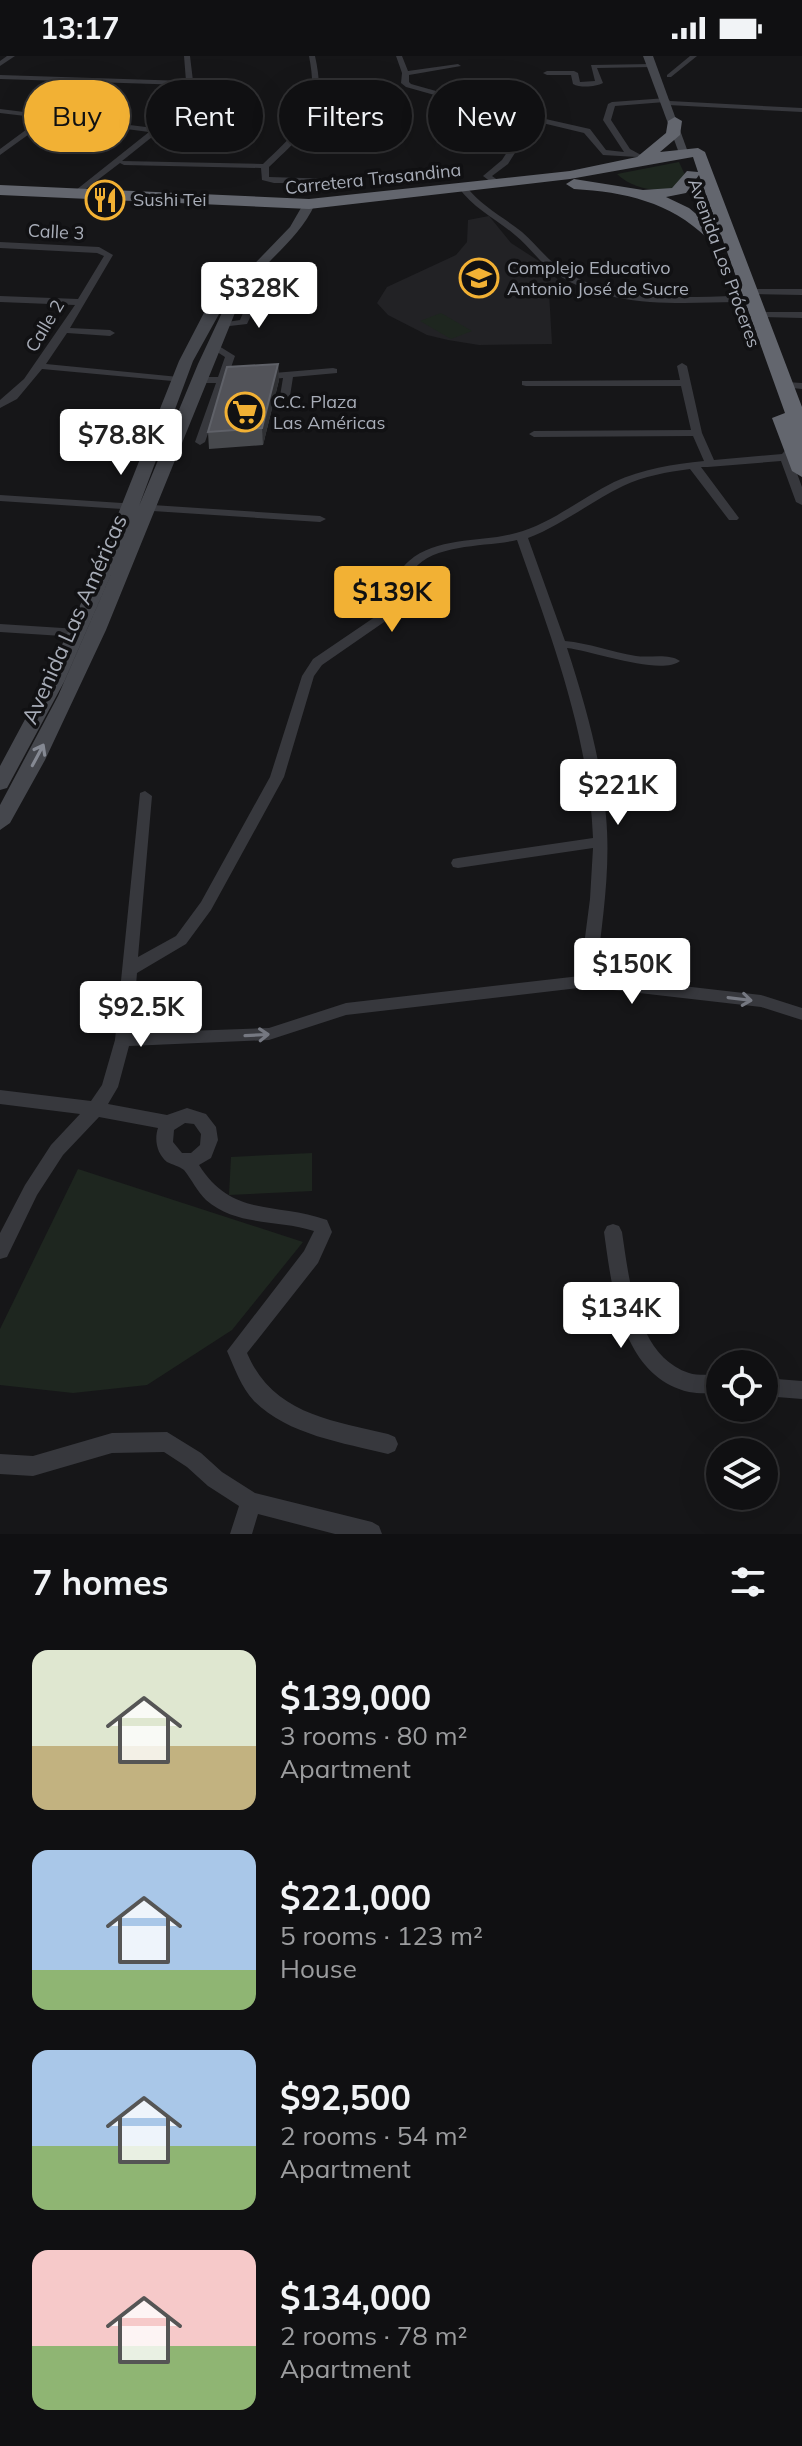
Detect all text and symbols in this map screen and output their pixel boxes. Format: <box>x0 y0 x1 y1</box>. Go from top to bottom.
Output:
text: 13:17 <box>40 9 119 47</box>
chip: Buy <box>24 80 130 152</box>
chip: Rent <box>146 80 263 152</box>
chip: Filters <box>279 80 412 152</box>
chip: New <box>428 80 545 152</box>
street label: Carretera Trasandina <box>284 158 462 199</box>
street label: Avenida Los Próceres <box>683 175 766 351</box>
restaurant icon: Sushi Tei <box>84 179 126 221</box>
place label: Sushi Tei <box>133 188 207 211</box>
street label: Calle 3 <box>27 219 85 244</box>
place label: Complejo Educativo Antonio José de Sucre <box>507 256 689 300</box>
school or university icon: Complejo Educativo Antonio José de Sucre <box>458 257 500 299</box>
pin: $328K <box>203 262 315 330</box>
text: $328K <box>219 271 299 304</box>
street label: Calle 2 <box>20 296 69 356</box>
place label: C.C. Plaza Las Américas <box>273 390 386 434</box>
supermarket icon: C.C. Plaza Las Américas <box>224 391 266 433</box>
pin: $78.8K <box>56 409 186 477</box>
text: $78.8K <box>78 418 164 451</box>
street label: Avenida Las Américas <box>15 510 133 728</box>
pin: $139K <box>336 566 448 634</box>
text: $139K <box>352 575 432 608</box>
one-way arrow <box>30 743 46 767</box>
pin: $221K <box>562 759 674 827</box>
text: $221K <box>578 768 658 801</box>
pin: $150K <box>576 938 688 1006</box>
text: $150K <box>592 947 672 980</box>
pin: $92.5K <box>76 981 206 1049</box>
text: $92.5K <box>98 990 184 1023</box>
one-way arrow <box>727 992 753 1007</box>
one-way arrow <box>243 1027 270 1042</box>
pin: $134K <box>565 1282 677 1350</box>
text: $134K <box>581 1291 661 1324</box>
map controls <box>706 1350 778 1510</box>
button: locate <box>706 1350 778 1422</box>
button: layers <box>706 1438 778 1510</box>
icon: filters <box>726 1560 770 1604</box>
text: 7 homes <box>32 1561 169 1604</box>
text: $139,000 <box>280 1676 431 1719</box>
icon: home <box>96 1682 192 1778</box>
text: 3 rooms · 80 m² <box>280 1719 467 1752</box>
text: Apartment <box>280 1752 411 1785</box>
text: $221,000 <box>280 1876 431 1919</box>
icon: home <box>96 1882 192 1978</box>
text: 5 rooms · 123 m² <box>280 1919 483 1952</box>
text: House <box>280 1952 357 1985</box>
text: $92,500 <box>280 2076 411 2119</box>
icon: home <box>96 2082 192 2178</box>
text: 2 rooms · 54 m² <box>280 2119 467 2152</box>
text: Apartment <box>280 2152 411 2185</box>
text: $134,000 <box>280 2276 431 2319</box>
icon: home <box>96 2282 192 2378</box>
text: 2 rooms · 78 m² <box>280 2319 467 2352</box>
text: Apartment <box>280 2352 411 2385</box>

